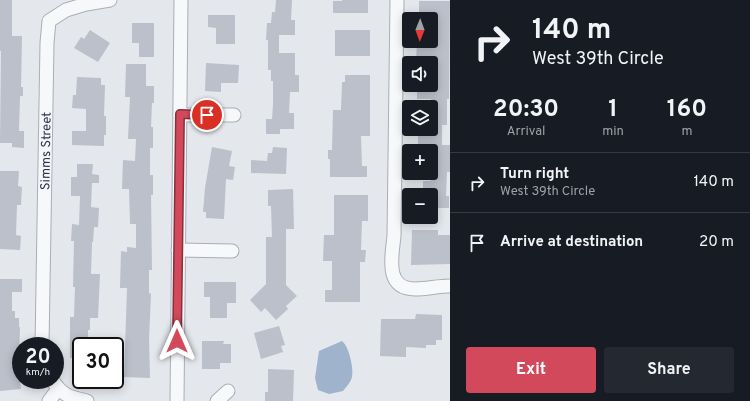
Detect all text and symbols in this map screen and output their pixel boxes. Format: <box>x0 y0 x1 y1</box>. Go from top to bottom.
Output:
north arrow <box>402 12 438 48</box>
map controls <box>402 12 438 224</box>
text: 140 m <box>532 13 611 49</box>
icon: right <box>466 16 518 68</box>
text: West 39th Circle <box>532 48 664 71</box>
button: sound <box>402 56 438 92</box>
text: 20:30 <box>493 95 559 125</box>
text: 1 <box>608 95 618 125</box>
text: 160 <box>667 95 707 125</box>
pin <box>190 98 224 132</box>
button: layers <box>402 100 438 136</box>
icon: arrive <box>196 104 218 126</box>
street label: Simms Street <box>38 112 56 190</box>
text: Arrival <box>507 124 545 140</box>
text: min <box>602 124 624 140</box>
text: m <box>681 124 692 140</box>
button: + <box>402 144 438 180</box>
text: Turn right <box>500 165 569 184</box>
icon: right <box>466 172 488 194</box>
text: 140 m <box>694 173 734 192</box>
text: West 39th Circle <box>500 184 595 200</box>
button: − <box>402 188 438 224</box>
icon: arrive <box>466 232 488 254</box>
text: Arrive at destination <box>500 233 643 252</box>
text: 20 m <box>699 233 734 252</box>
position arrow <box>156 320 198 362</box>
speed limit sign: 30 <box>72 337 124 389</box>
text: 20 <box>25 345 51 371</box>
button: Exit <box>466 347 596 393</box>
button: Share <box>604 347 734 393</box>
text: km/h <box>26 366 50 379</box>

